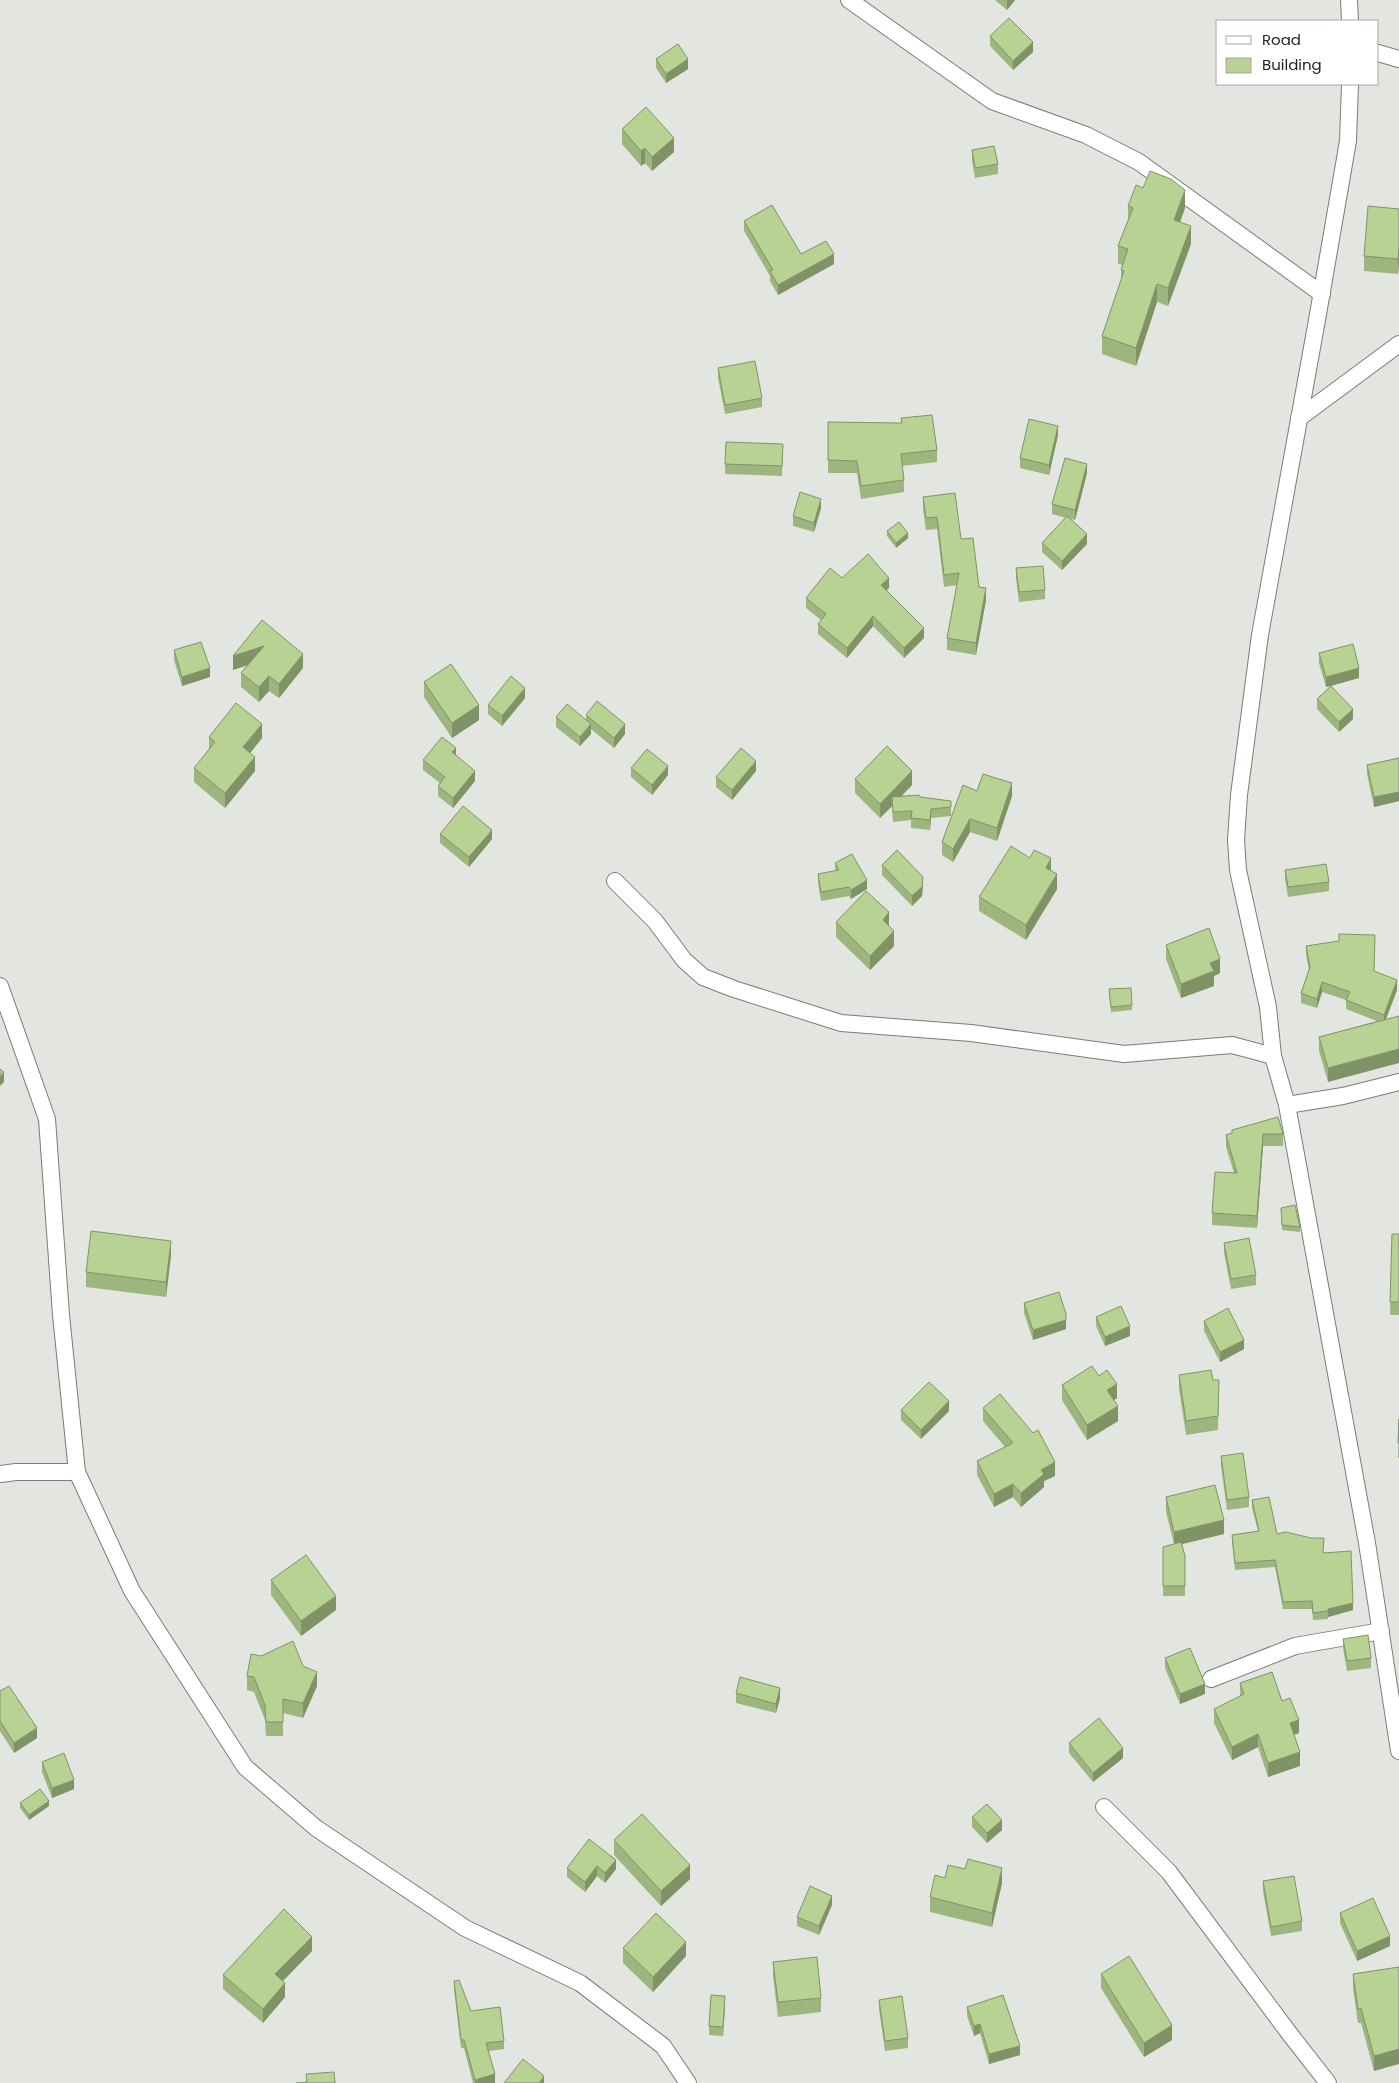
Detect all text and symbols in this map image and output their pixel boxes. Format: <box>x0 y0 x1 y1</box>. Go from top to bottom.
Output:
legend <box>1216 20 1379 85</box>
text: Road <box>1262 29 1301 50</box>
text: Building <box>1262 54 1322 75</box>

